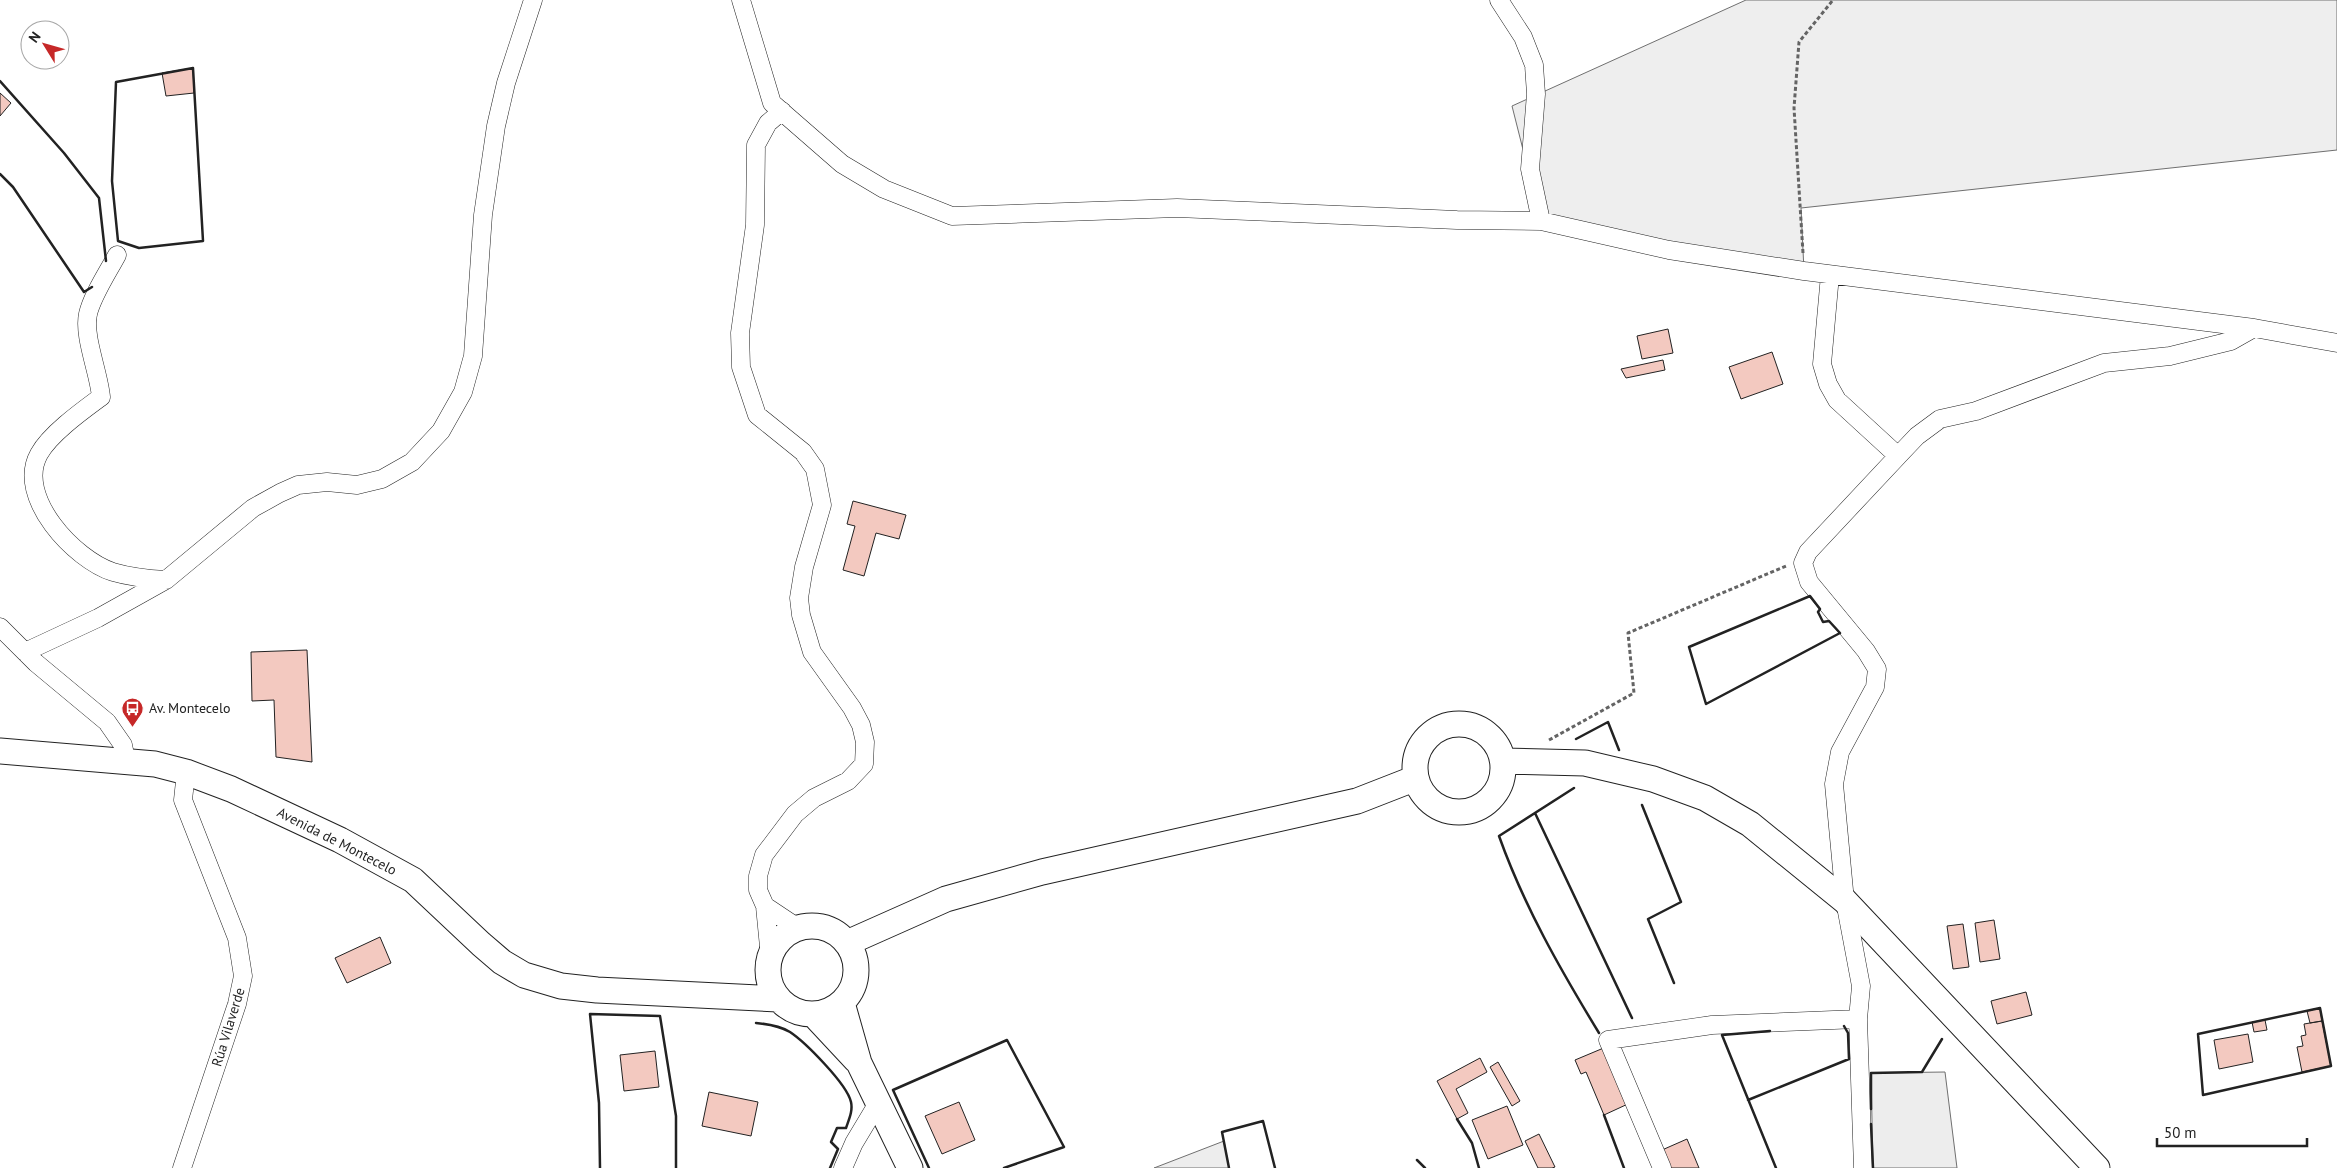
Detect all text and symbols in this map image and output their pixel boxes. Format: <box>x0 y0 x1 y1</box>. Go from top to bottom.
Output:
north arrow <box>20 20 70 70</box>
text: N <box>25 28 45 46</box>
bus stop icon: Av. Montecelo <box>121 696 145 727</box>
place label: Av. Montecelo <box>149 699 231 717</box>
street label: Avenida de Montecelo <box>274 803 400 879</box>
street label: Rúa Vilaverde <box>207 985 249 1069</box>
scale bar <box>2157 1116 2307 1148</box>
text: 50 m <box>2164 1123 2197 1142</box>

